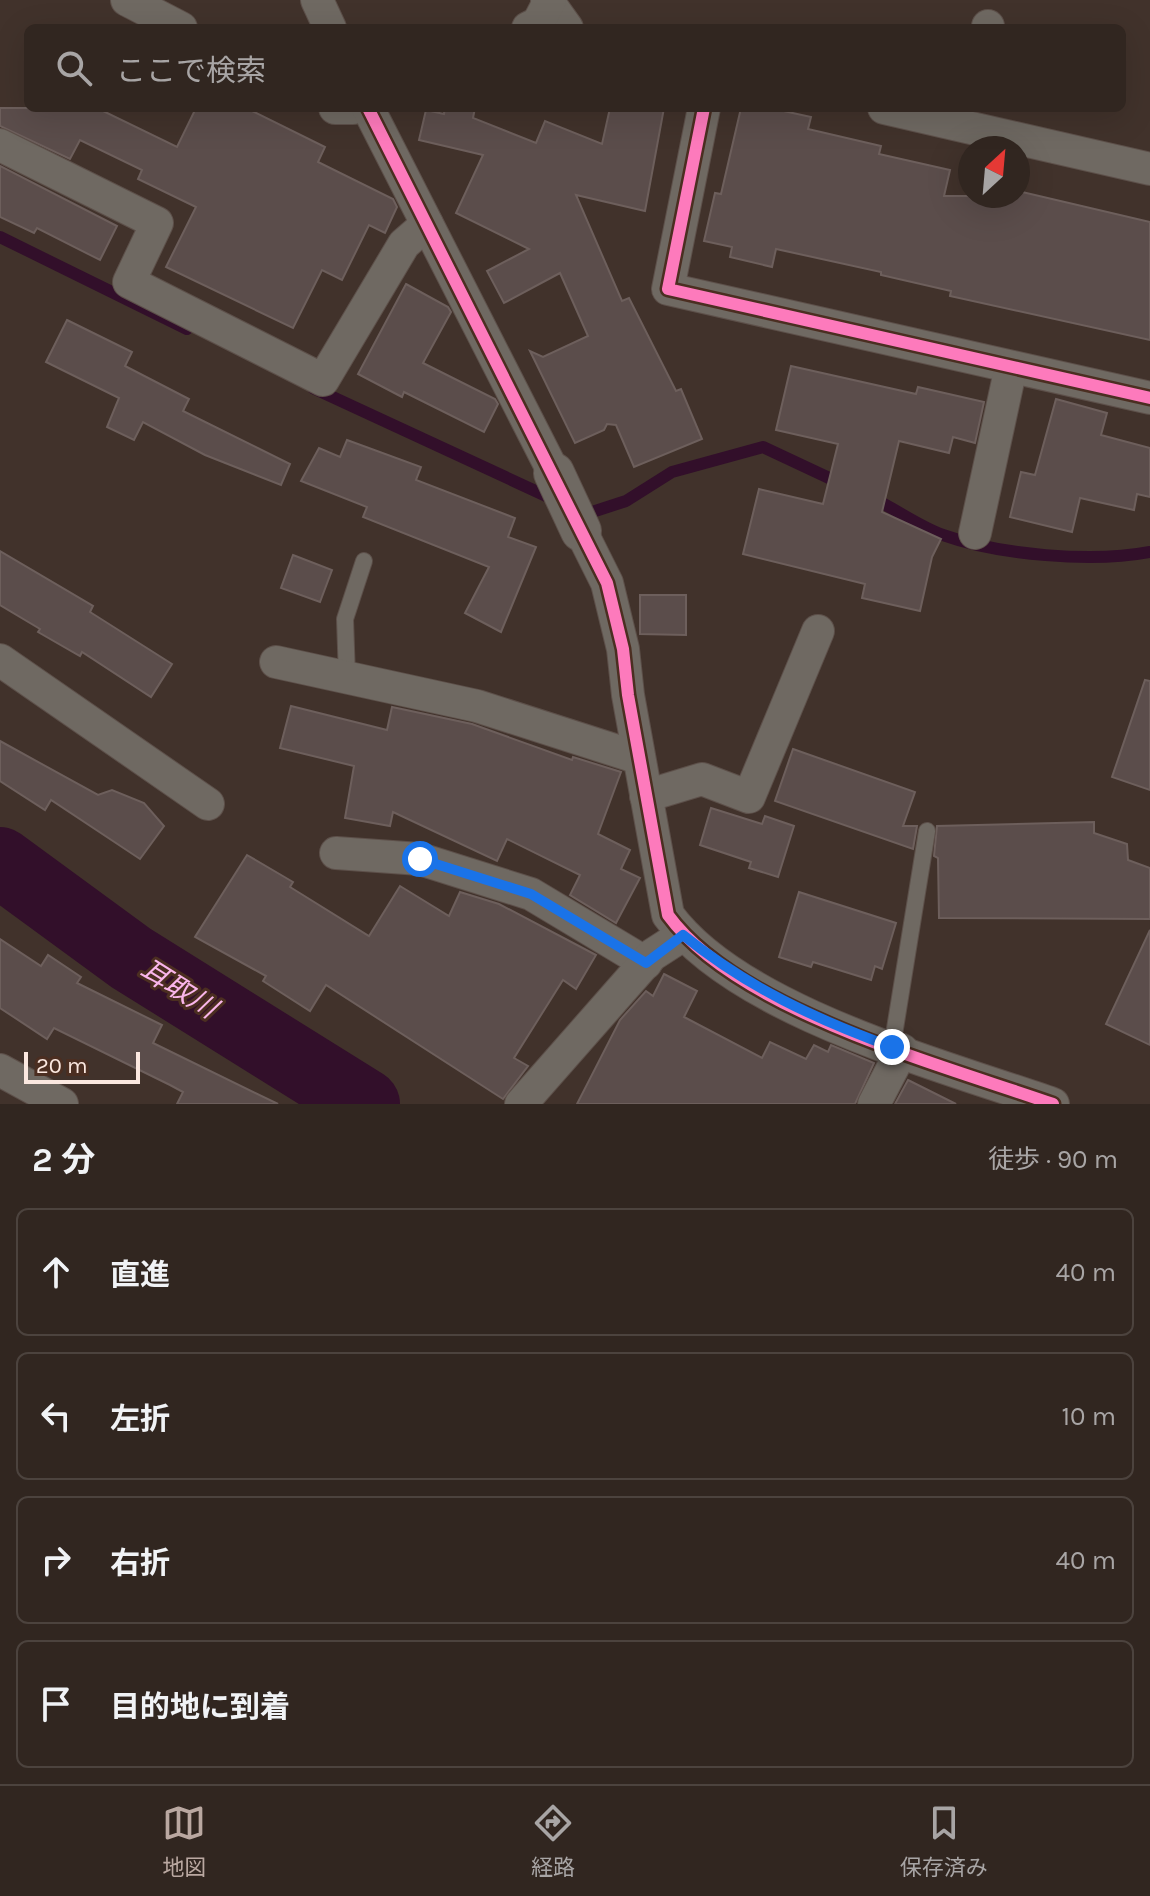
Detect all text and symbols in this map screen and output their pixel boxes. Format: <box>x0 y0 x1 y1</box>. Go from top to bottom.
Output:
search box <box>24 24 1126 112</box>
icon: search <box>52 46 96 90</box>
text: ここで検索 <box>116 53 266 89</box>
north arrow <box>958 136 1030 208</box>
route start <box>402 841 438 877</box>
water label: 耳取川 <box>134 952 226 1026</box>
route end <box>874 1029 910 1065</box>
scale bar <box>24 1048 140 1084</box>
text: 20 m <box>36 1053 88 1079</box>
text: 2 分 <box>32 1140 95 1180</box>
text: 徒歩 · 90 m <box>988 1144 1118 1175</box>
icon: ahead <box>34 1250 78 1294</box>
text: 直進 <box>110 1257 170 1293</box>
text: 40 m <box>1056 1257 1116 1288</box>
icon: left <box>34 1394 78 1438</box>
text: 左折 <box>110 1401 170 1437</box>
text: 10 m <box>1061 1401 1116 1432</box>
icon: right <box>34 1538 78 1582</box>
text: 右折 <box>110 1545 170 1581</box>
text: 40 m <box>1056 1545 1116 1576</box>
icon: arrive <box>34 1682 78 1726</box>
text: 目的地に到着 <box>110 1689 290 1725</box>
tab: 地図 <box>162 1801 206 1881</box>
tab: 経路 <box>531 1801 575 1881</box>
tab: 保存済み <box>900 1801 988 1881</box>

